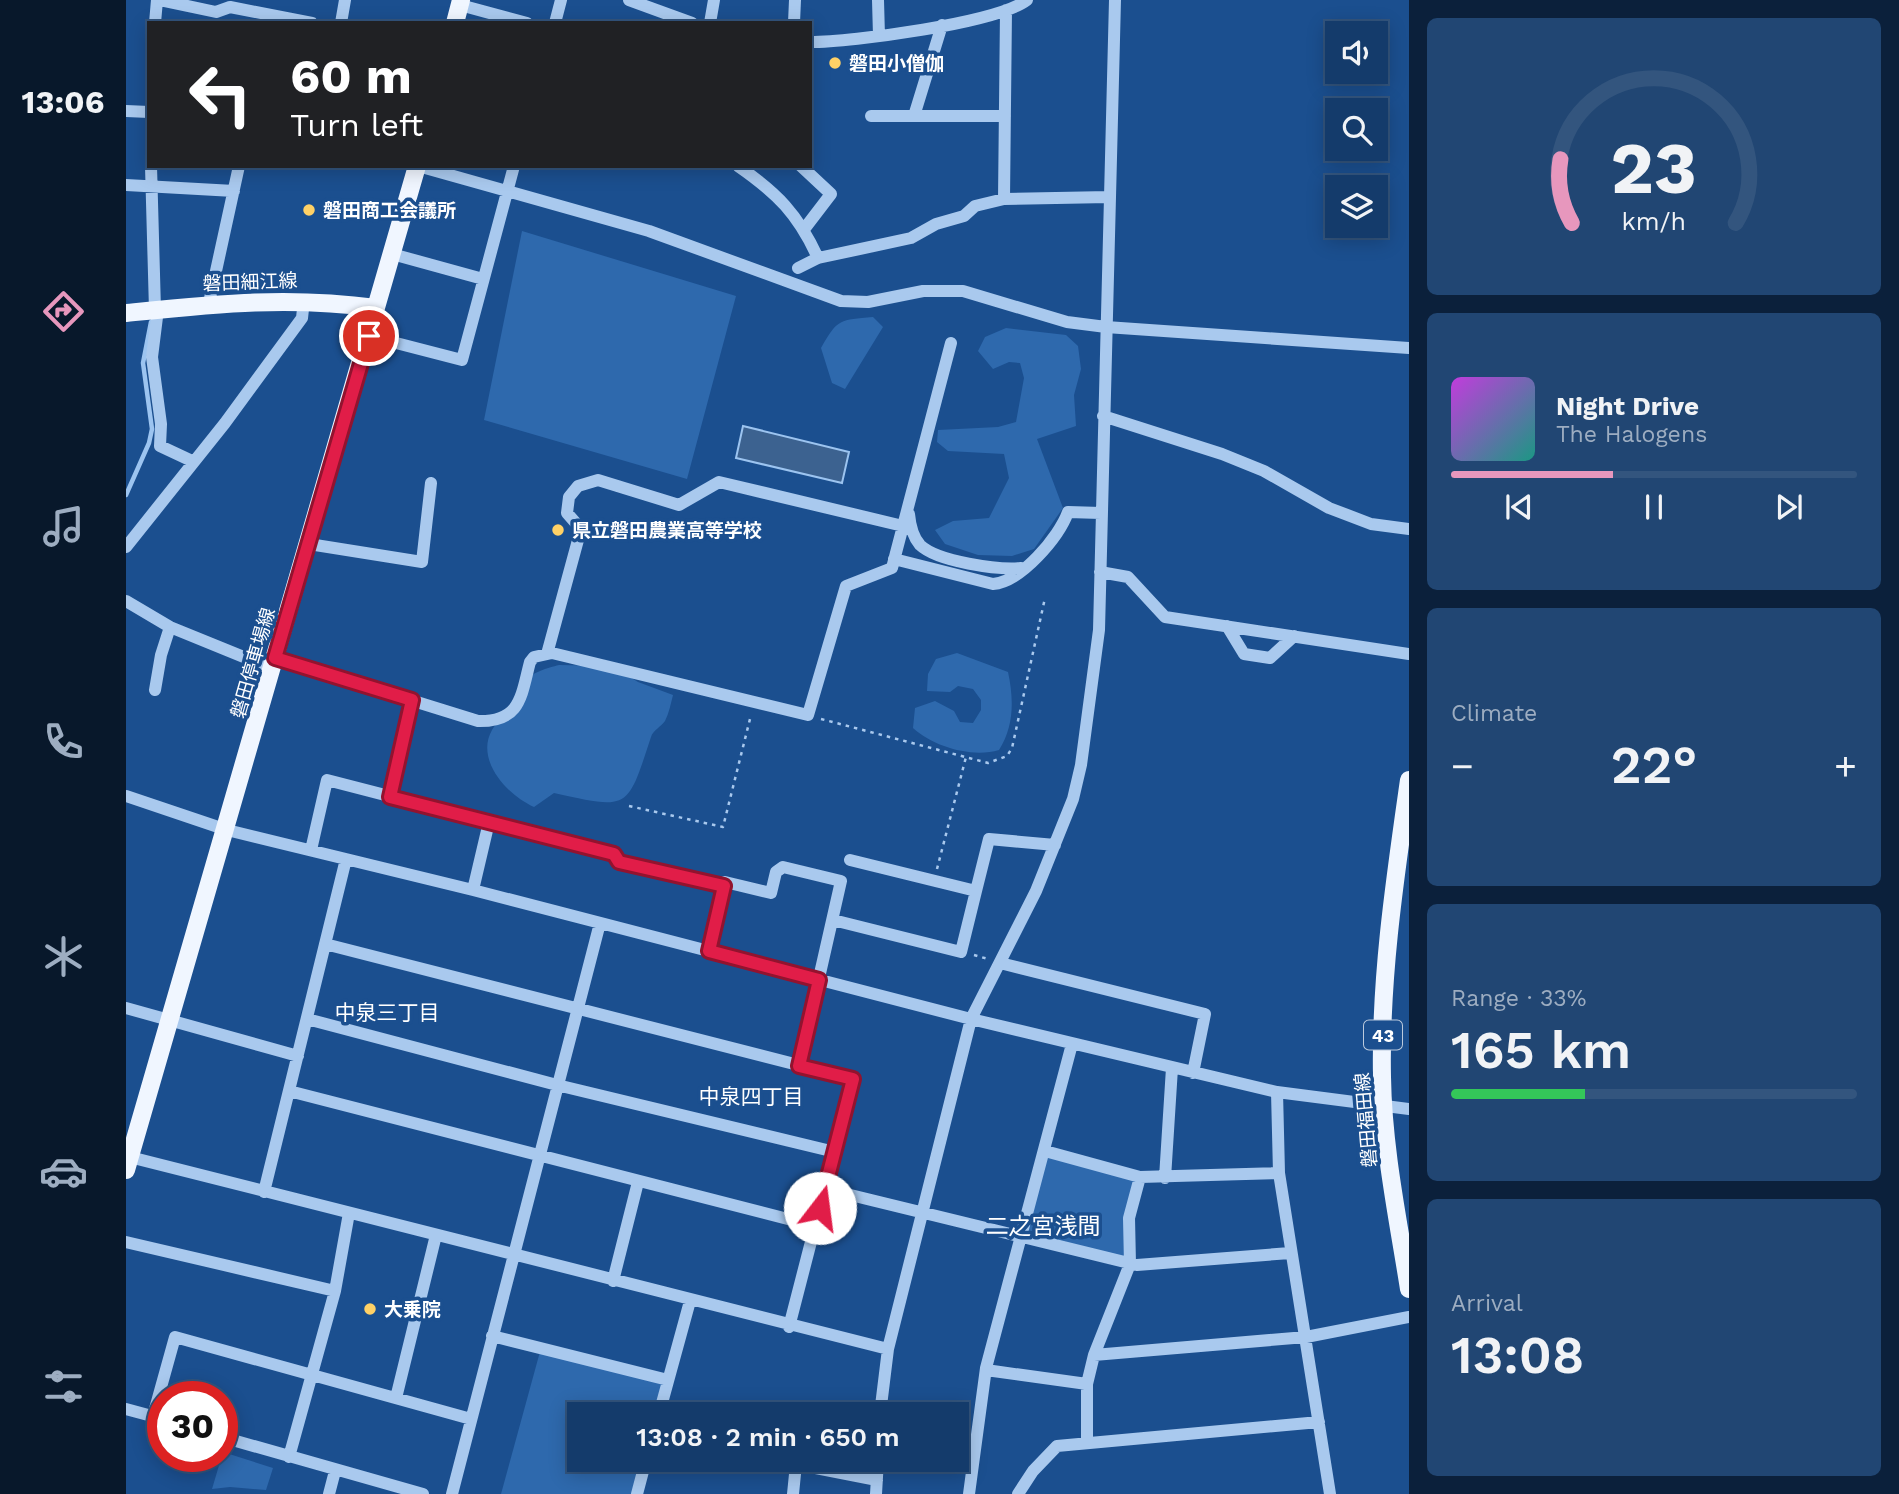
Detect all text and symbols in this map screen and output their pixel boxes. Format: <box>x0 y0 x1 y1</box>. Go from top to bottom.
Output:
map controls <box>1325 21 1388 238</box>
button: sound <box>1325 21 1388 84</box>
text: 60 m <box>290 47 412 105</box>
icon: left <box>175 49 266 140</box>
place label: 磐田小僧伽 <box>849 52 944 75</box>
marker: 磐田小僧伽 <box>827 55 843 71</box>
text: 13:06 <box>22 83 104 121</box>
button: search <box>1325 98 1388 161</box>
text: Turn left <box>290 106 423 144</box>
text: 23 <box>1611 125 1697 211</box>
button: layers <box>1325 175 1388 238</box>
place label: 磐田商工会議所 <box>323 199 456 222</box>
marker: 磐田商工会議所 <box>301 202 317 218</box>
text: km/h <box>1622 206 1686 235</box>
street label: 磐田細江線 <box>202 269 298 295</box>
icon: directions <box>39 287 88 336</box>
pin <box>339 306 399 366</box>
icon: arrive <box>350 317 388 355</box>
text: Night Drive <box>1556 391 1699 421</box>
text: The Halogens <box>1556 421 1707 448</box>
icon: previous <box>1500 488 1538 526</box>
icon: pause <box>1635 488 1673 526</box>
icon: next <box>1770 488 1808 526</box>
icon: music <box>39 502 88 551</box>
place label: 県立磐田農業高等学校 <box>572 519 762 542</box>
marker: 県立磐田農業高等学校 <box>550 522 566 538</box>
street label: 磐田停車場線 <box>226 605 280 721</box>
text: Climate <box>1451 700 1537 727</box>
icon: phone <box>39 717 88 766</box>
text: 22° <box>1611 735 1697 796</box>
text: − <box>1451 744 1474 788</box>
text: + <box>1834 744 1857 788</box>
icon: climate <box>39 932 88 981</box>
text: Range · 33% <box>1451 985 1586 1012</box>
district label: 中泉三丁目 <box>335 1000 440 1025</box>
road number: 43 <box>1364 1020 1402 1050</box>
text: 165 km <box>1451 1020 1631 1081</box>
street label: 磐田福田線 <box>1350 1072 1382 1168</box>
district label: 中泉四丁目 <box>699 1084 804 1109</box>
icon: car <box>39 1147 88 1196</box>
position arrow <box>783 1171 857 1245</box>
district label: 二之宮浅間 <box>986 1213 1101 1240</box>
text: Arrival <box>1451 1290 1523 1317</box>
place label: 大乗院 <box>384 1298 441 1321</box>
marker: 大乗院 <box>362 1301 378 1317</box>
text: 13:08 <box>1451 1325 1584 1386</box>
icon: filters <box>39 1362 88 1411</box>
speed limit sign: 30 <box>147 1381 238 1472</box>
text: 13:08 · 2 min · 650 m <box>636 1422 900 1452</box>

